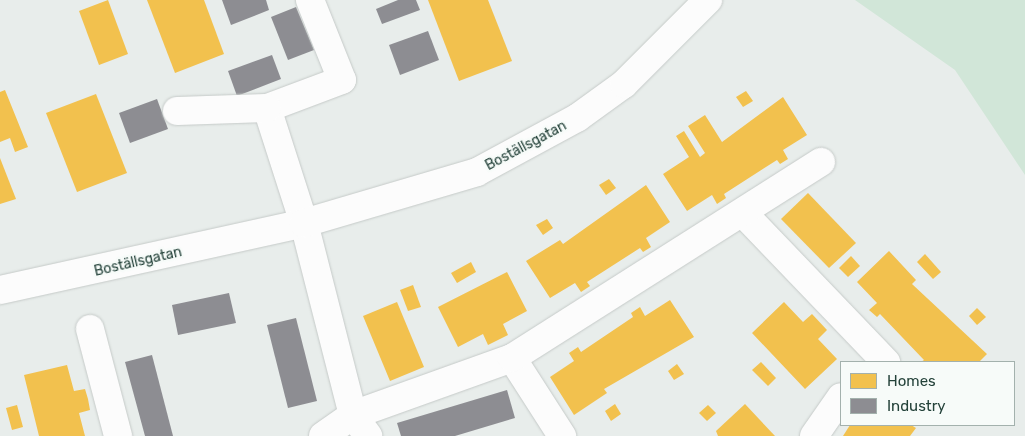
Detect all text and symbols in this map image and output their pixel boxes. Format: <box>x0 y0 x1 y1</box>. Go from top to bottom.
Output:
street label: Boställsgatan <box>483 118 569 174</box>
street label: Boställsgatan <box>93 244 183 280</box>
legend <box>840 361 1015 426</box>
text: Homes <box>887 372 936 390</box>
text: Industry <box>887 397 946 415</box>

